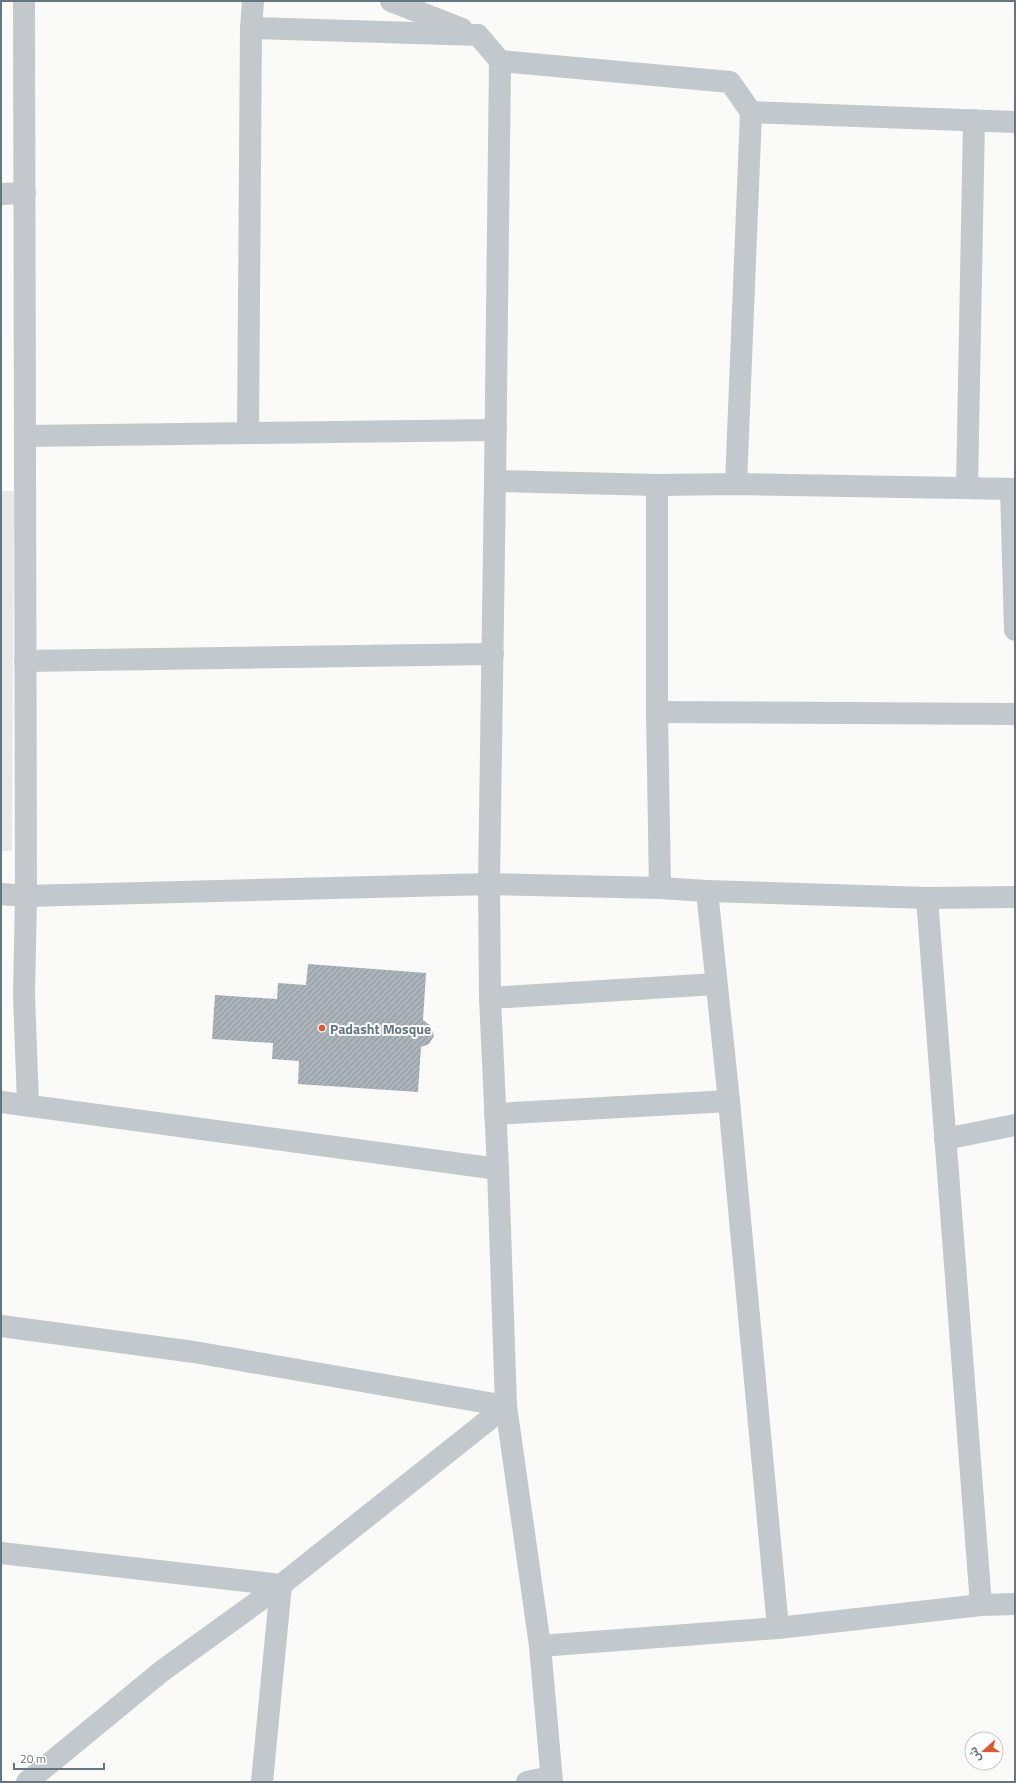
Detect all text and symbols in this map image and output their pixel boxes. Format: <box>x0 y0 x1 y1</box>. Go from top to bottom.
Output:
place label: Padasht Mosque <box>330 1018 431 1039</box>
marker: Padasht Mosque <box>317 1023 327 1033</box>
north arrow <box>964 1731 1004 1771</box>
scale bar <box>14 1745 104 1771</box>
text: ش <box>964 1745 985 1764</box>
text: 20 m <box>20 1749 46 1768</box>

